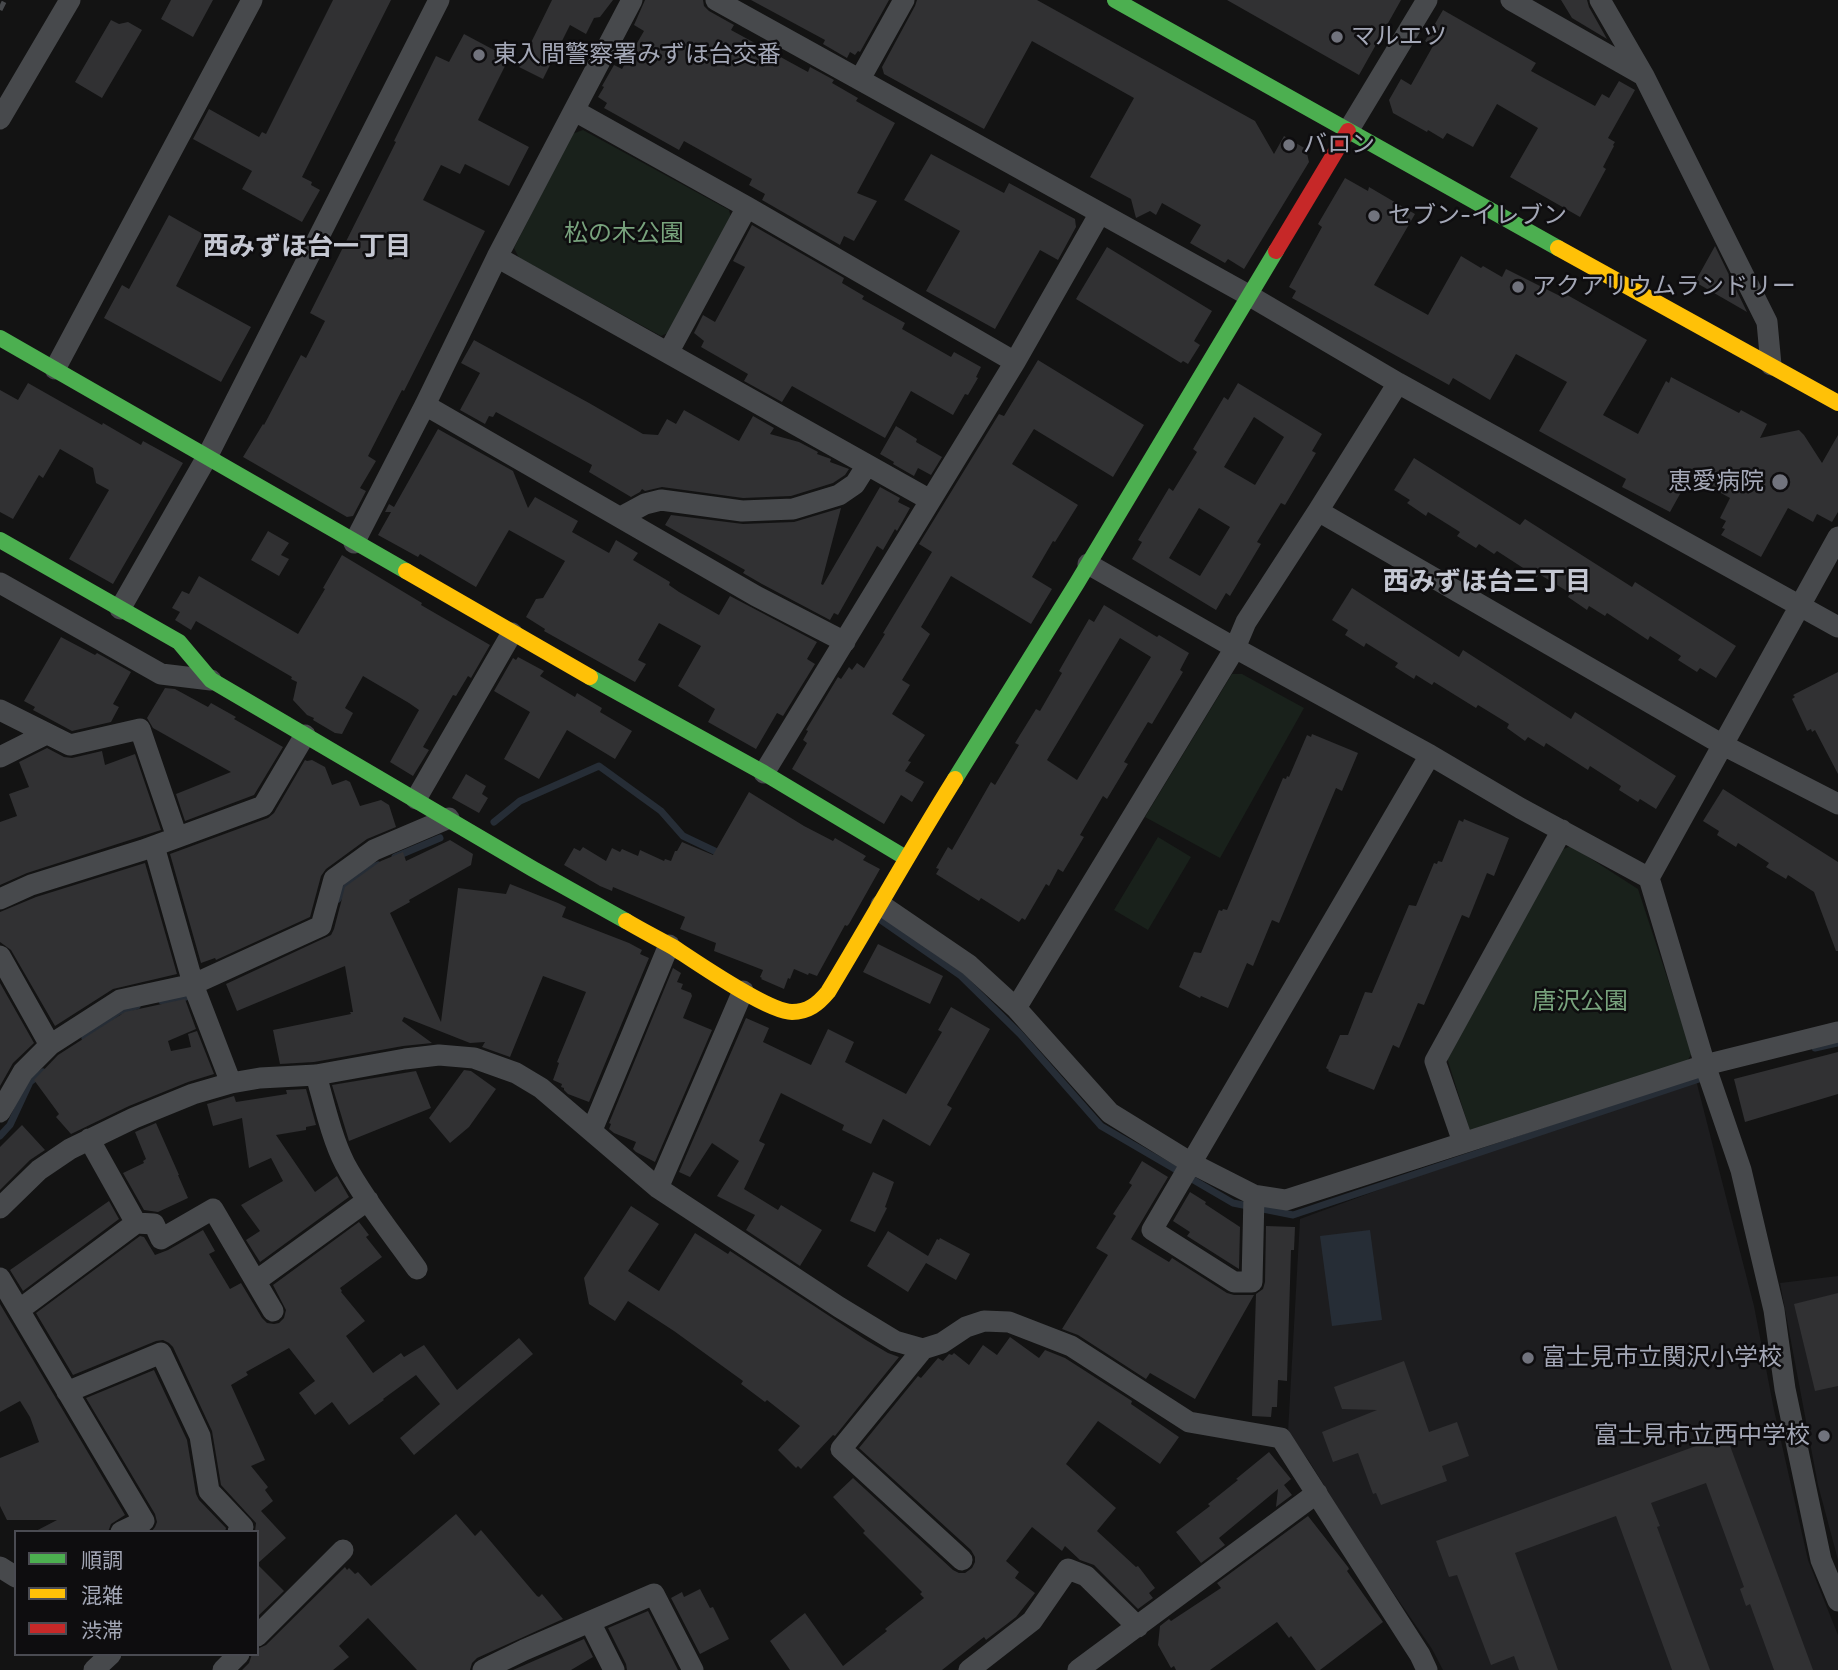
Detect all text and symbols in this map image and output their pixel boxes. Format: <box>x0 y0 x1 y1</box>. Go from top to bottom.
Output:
place label: マルエツ <box>1351 23 1447 51</box>
marker: マルエツ <box>1329 29 1345 45</box>
place label: 東入間警察署みずほ台交番 <box>493 41 781 69</box>
marker: 東入間警察署みずほ台交番 <box>471 47 487 63</box>
place label: バロン <box>1303 131 1375 159</box>
marker: バロン <box>1281 137 1297 153</box>
place label: セブン-イレブン <box>1388 202 1567 230</box>
marker: セブン-イレブン <box>1366 208 1382 224</box>
park label: 松の木公園 <box>564 220 684 248</box>
district label: 西みずほ台一丁目 <box>203 231 411 263</box>
place label: アクアリウムランドリー <box>1532 273 1796 301</box>
marker: アクアリウムランドリー <box>1510 279 1526 295</box>
place label: 恵愛病院 <box>1668 468 1764 496</box>
marker: 恵愛病院 <box>1770 472 1790 492</box>
district label: 西みずほ台三丁目 <box>1383 566 1591 598</box>
park label: 唐沢公園 <box>1532 988 1628 1016</box>
place label: 富士見市立関沢小学校 <box>1542 1344 1782 1372</box>
marker: 富士見市立関沢小学校 <box>1520 1350 1536 1366</box>
place label: 富士見市立西中学校 <box>1594 1422 1810 1450</box>
marker: 富士見市立西中学校 <box>1816 1428 1832 1444</box>
legend <box>14 1530 259 1656</box>
text: 順調 <box>81 1548 123 1573</box>
text: 混雑 <box>81 1583 123 1608</box>
text: 渋滞 <box>81 1618 123 1643</box>

